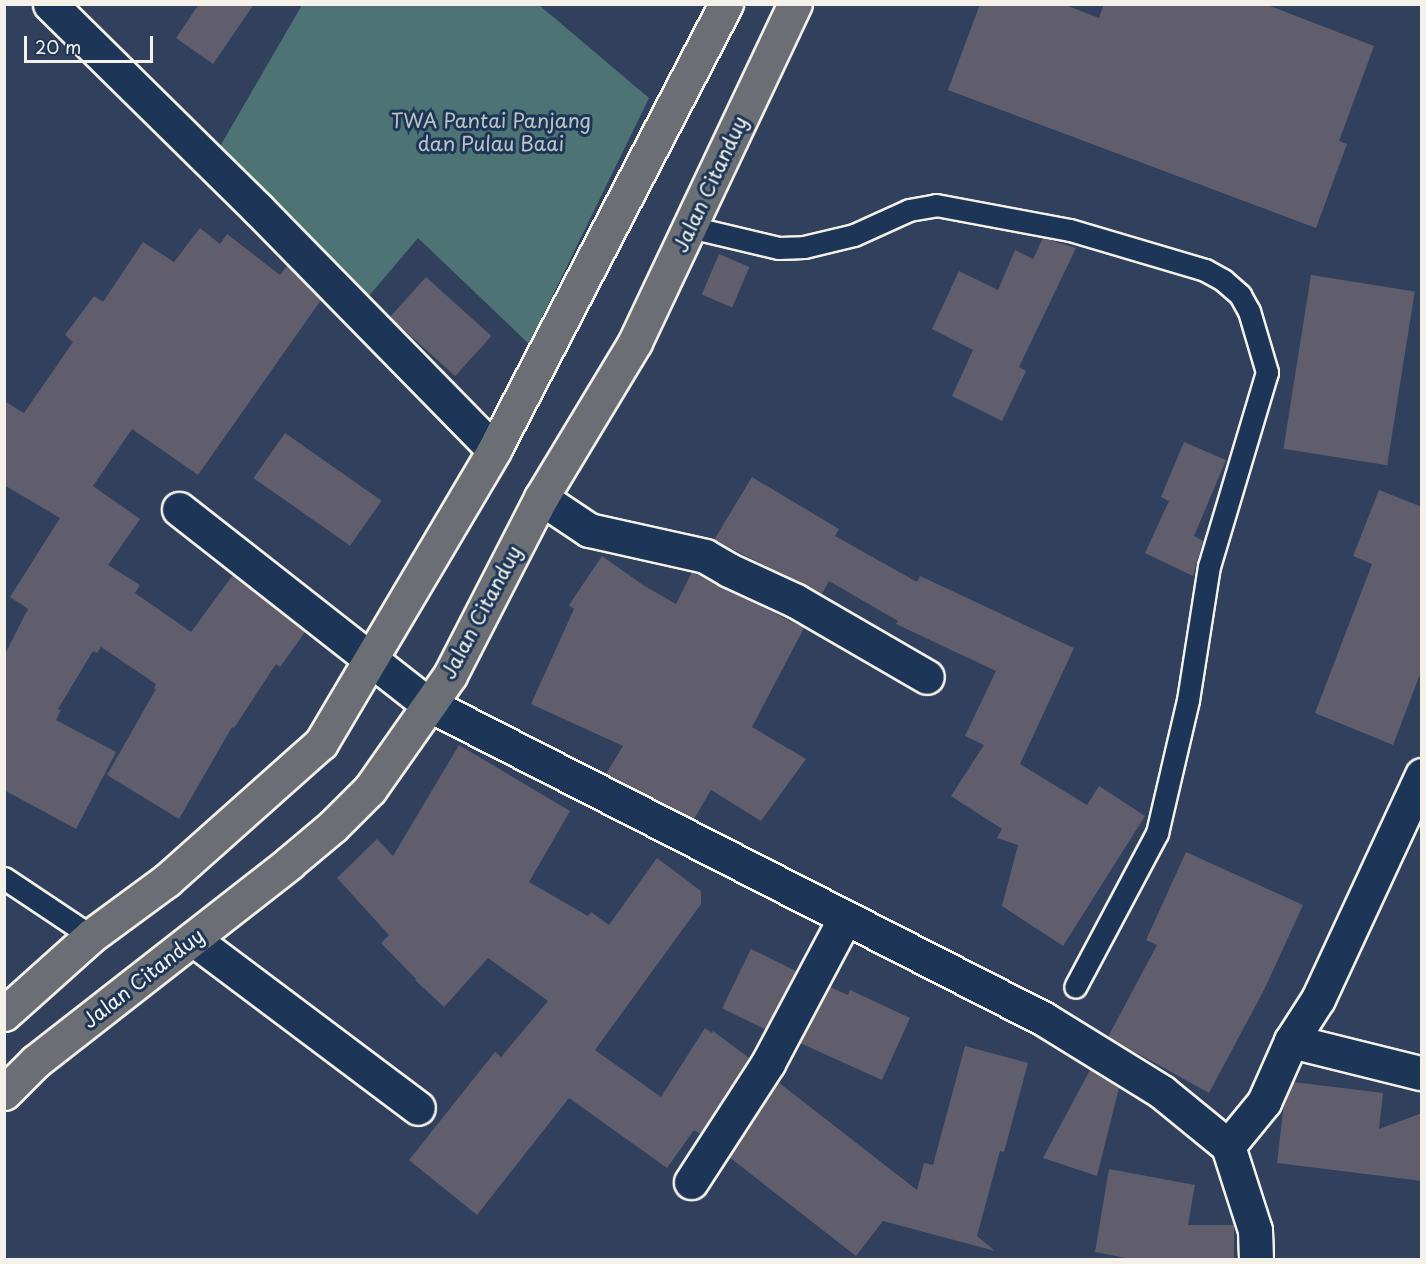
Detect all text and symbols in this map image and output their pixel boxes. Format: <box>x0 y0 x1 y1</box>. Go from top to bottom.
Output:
scale bar <box>27 24 156 62</box>
text: 20 m <box>35 33 81 60</box>
park label: TWA Pantai Panjang dan Pulau Baai <box>390 109 592 156</box>
street label: Jalan Citanduy <box>668 112 752 256</box>
street label: Jalan Citanduy <box>436 541 526 683</box>
street label: Jalan Citanduy <box>77 923 209 1033</box>

